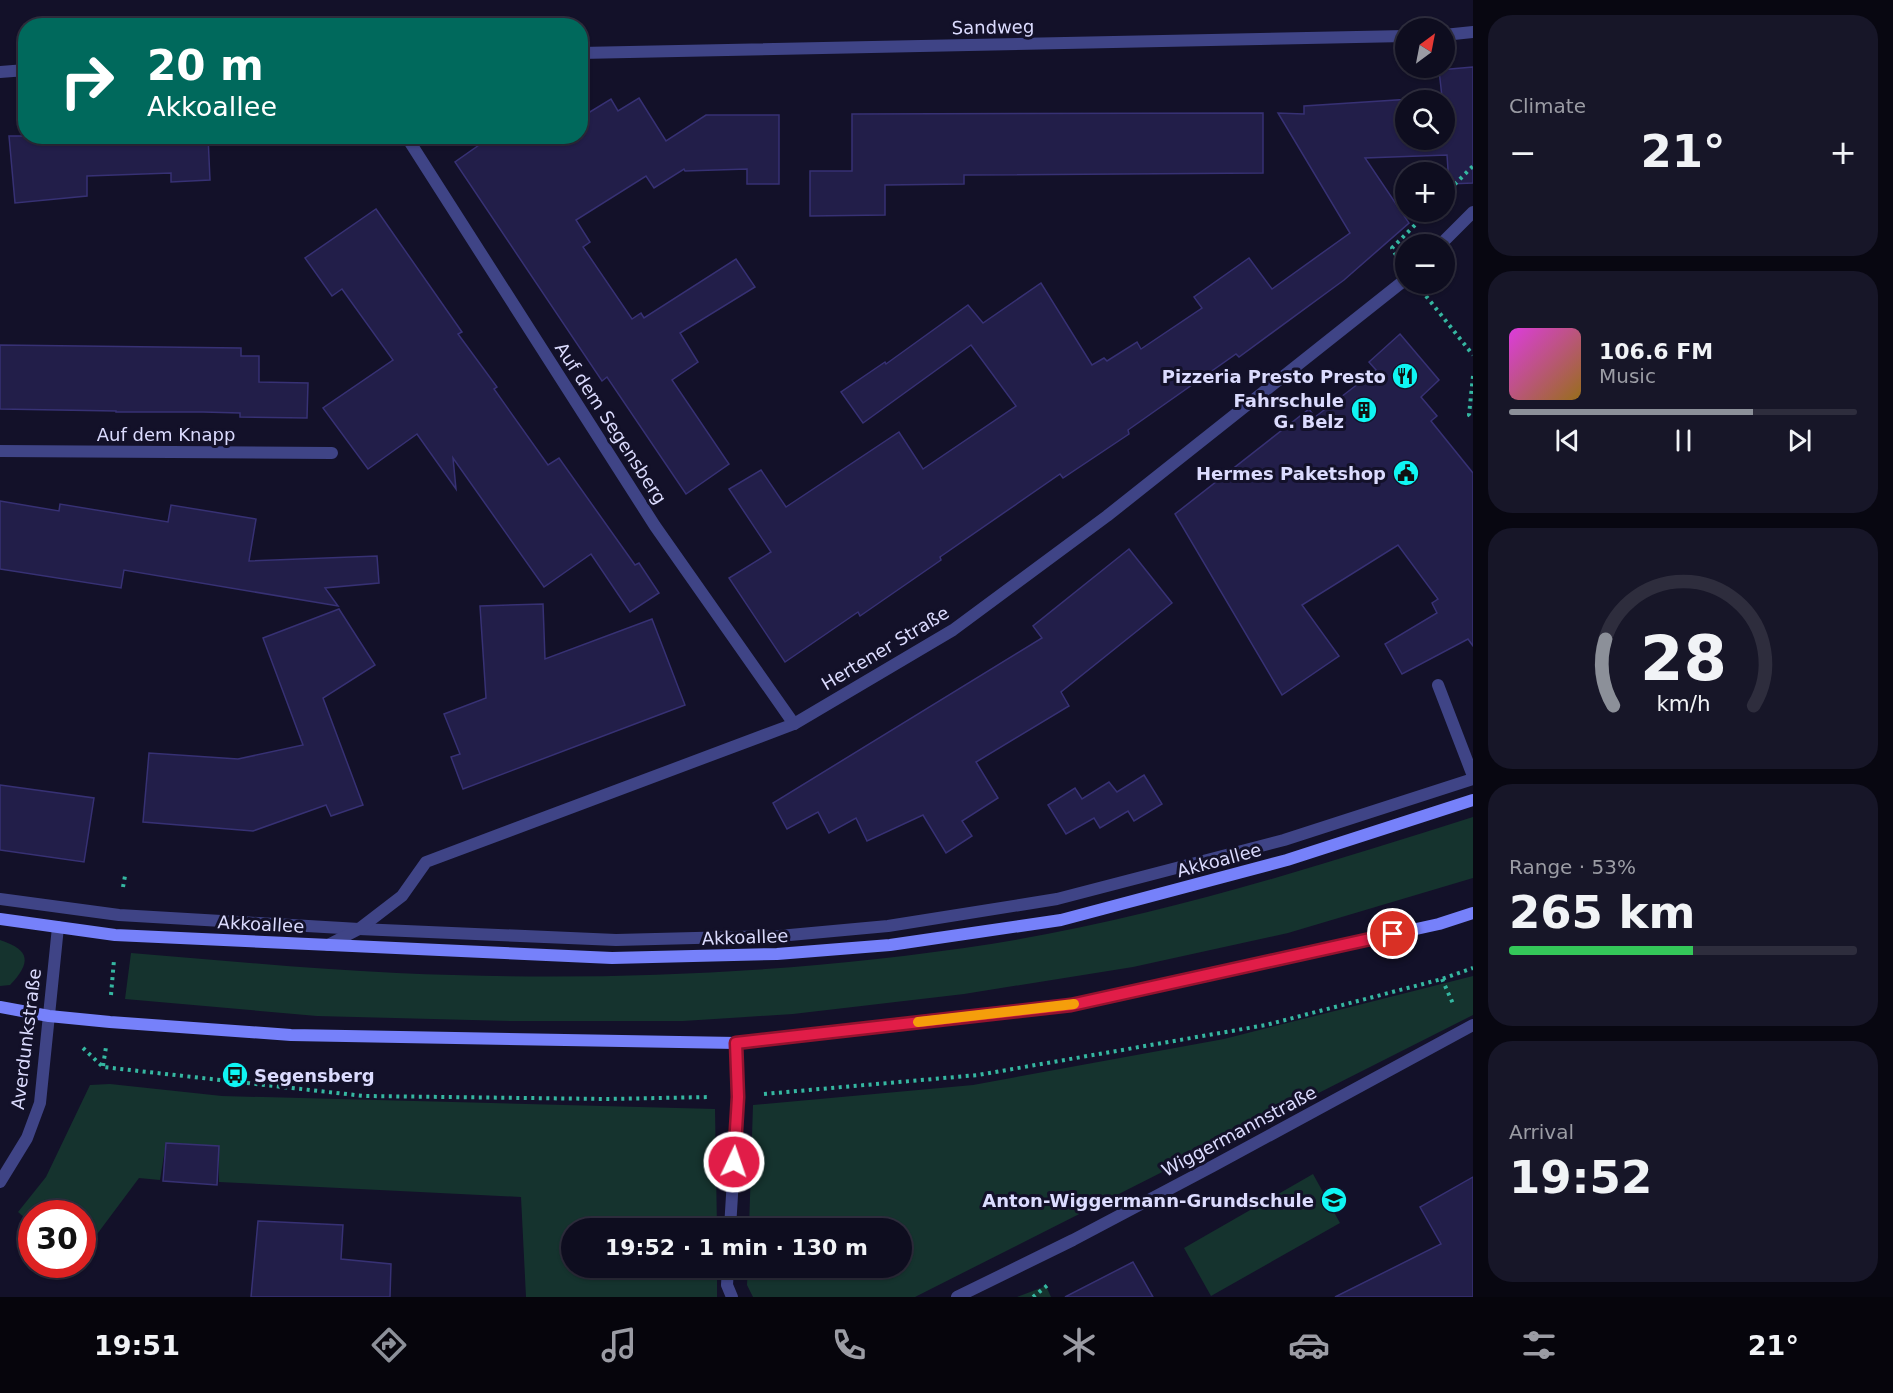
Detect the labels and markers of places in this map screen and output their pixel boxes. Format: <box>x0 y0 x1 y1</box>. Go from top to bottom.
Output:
restaurant icon: Pizzeria Presto Presto <box>1390 361 1420 391</box>
place label: Pizzeria Presto Presto <box>1162 366 1386 387</box>
place label: Fahrschule G. Belz <box>1234 390 1344 432</box>
building icon: Fahrschule G. Belz <box>1349 395 1379 425</box>
public building icon: Hermes Paketshop <box>1391 458 1421 488</box>
place label: Hermes Paketshop <box>1196 463 1386 484</box>
pin <box>1367 908 1418 959</box>
bus stop icon: Segensberg <box>220 1060 250 1090</box>
place label: Segensberg <box>254 1065 375 1086</box>
school or university icon: Anton-Wiggermann-Grundschule <box>1319 1185 1349 1215</box>
place label: Anton-Wiggermann-Grundschule <box>982 1190 1314 1211</box>

